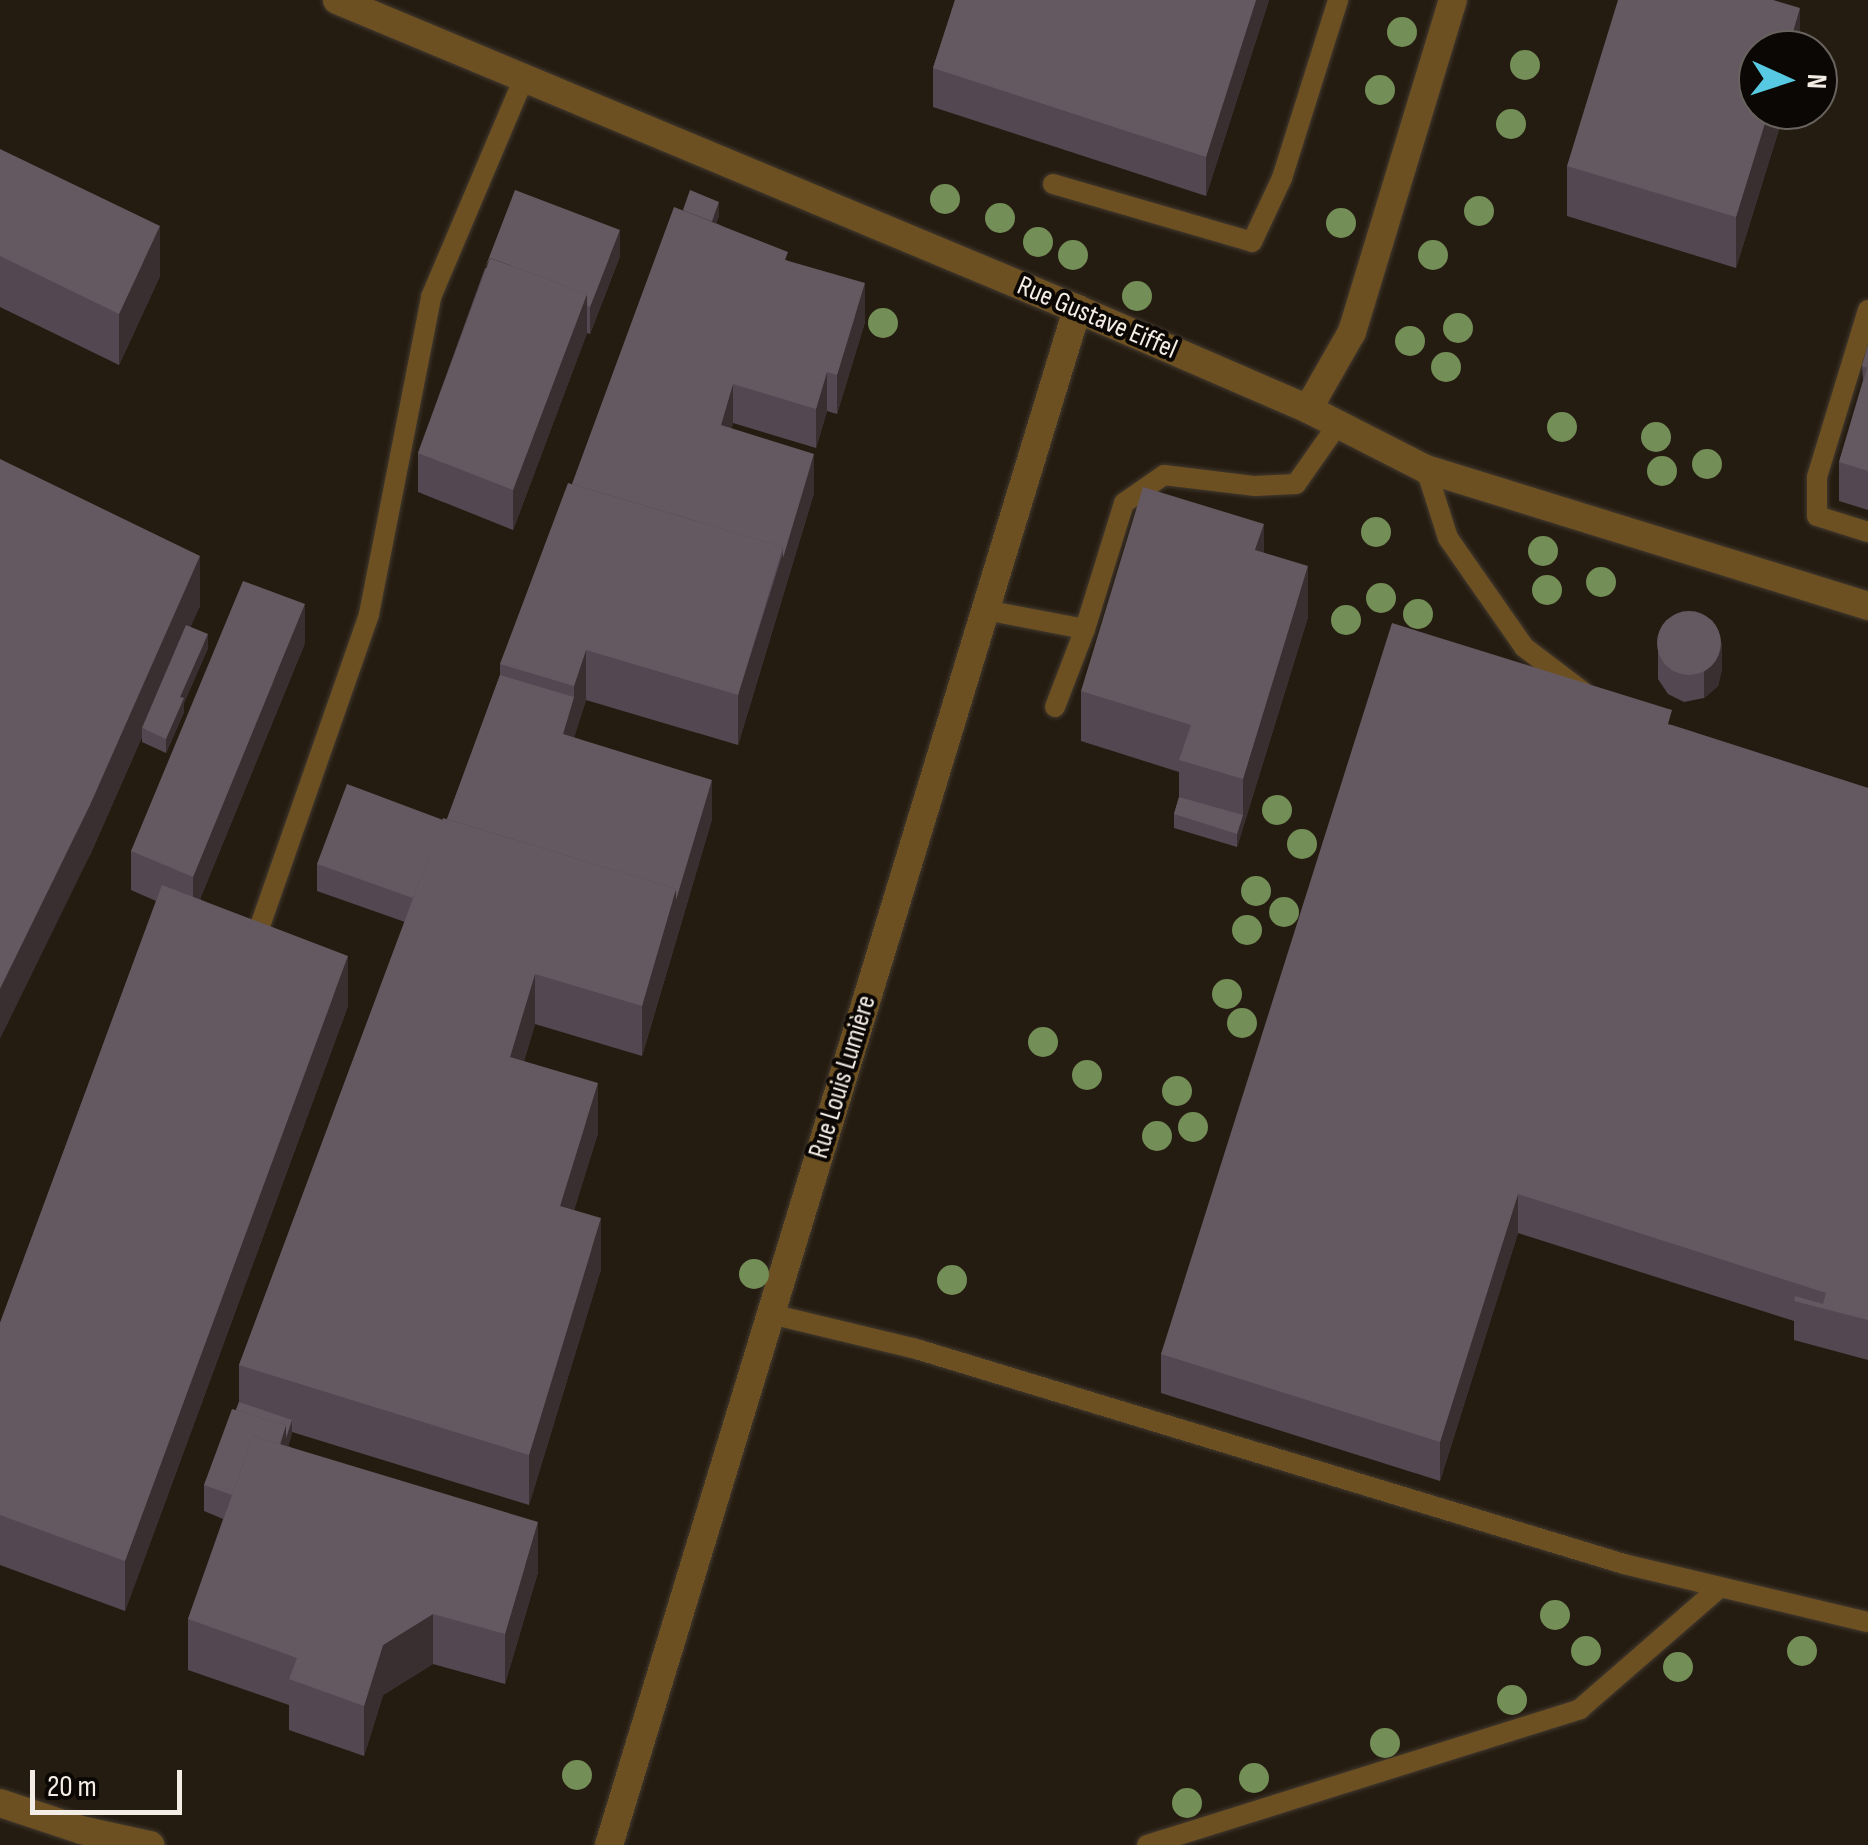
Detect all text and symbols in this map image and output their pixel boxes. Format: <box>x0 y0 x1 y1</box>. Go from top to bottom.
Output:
north arrow <box>1738 30 1838 130</box>
text: N <box>1800 73 1833 90</box>
street label: Rue Gustave Eiffel <box>1012 269 1182 367</box>
street label: Rue Louis Lumière <box>802 991 884 1163</box>
scale bar <box>35 1750 188 1812</box>
text: 20 m <box>47 1769 97 1805</box>

